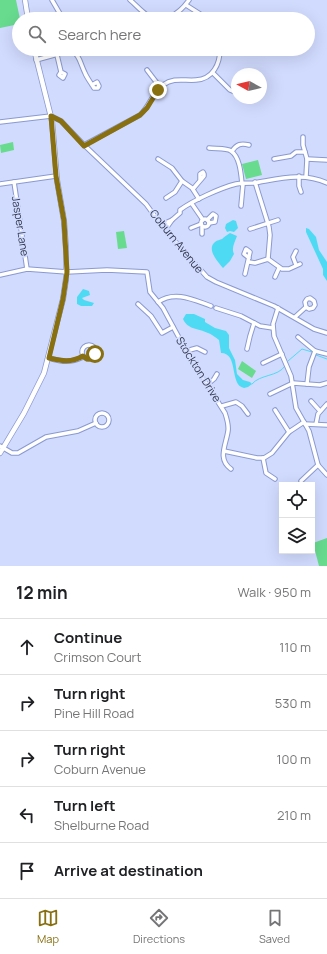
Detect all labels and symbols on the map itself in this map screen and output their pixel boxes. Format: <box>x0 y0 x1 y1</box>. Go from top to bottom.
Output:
north arrow <box>231 68 267 104</box>
route end <box>149 81 167 99</box>
street label: Jasper Lane <box>9 195 33 258</box>
street label: Coburn Avenue <box>147 206 208 276</box>
street label: Stockton Drive <box>173 334 225 405</box>
route start <box>86 345 104 363</box>

